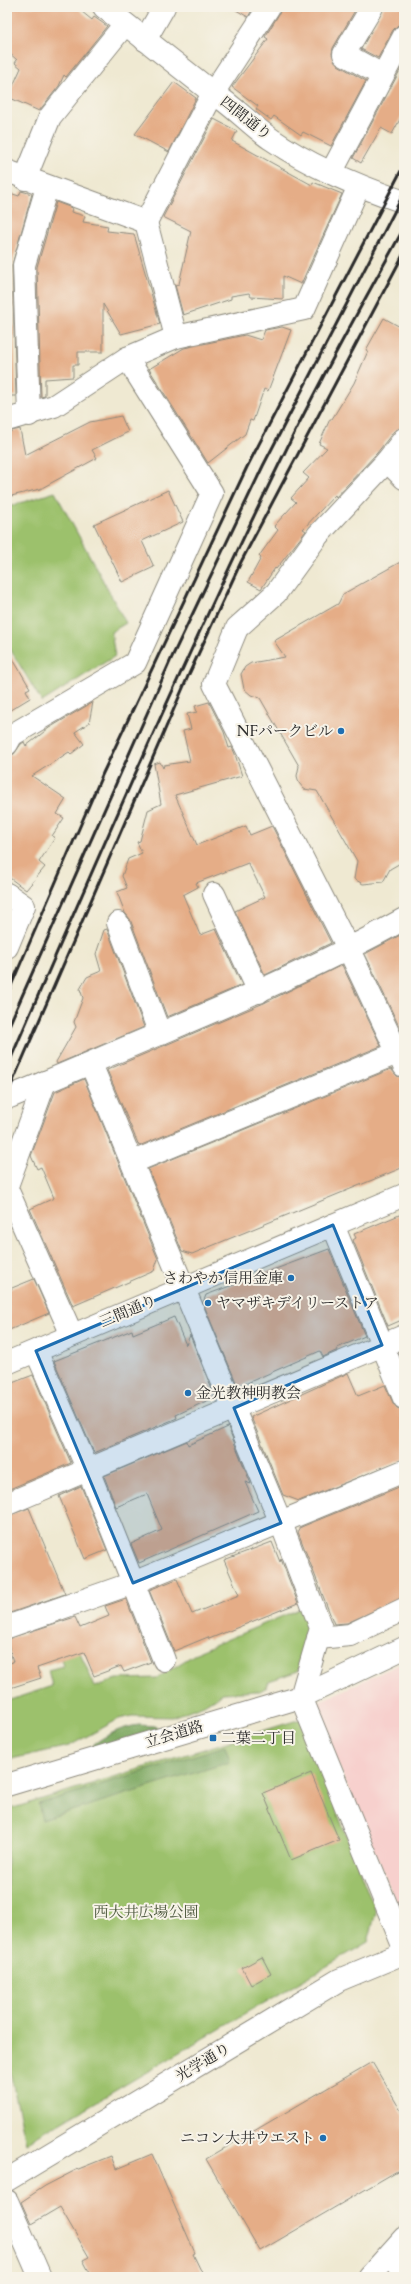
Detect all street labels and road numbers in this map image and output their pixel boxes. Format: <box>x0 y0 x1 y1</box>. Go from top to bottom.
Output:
street label: 四間通り <box>216 92 276 144</box>
street label: 三間通り <box>96 1290 160 1332</box>
street label: 立会道路 <box>142 1716 206 1752</box>
street label: 光学通り <box>172 2038 234 2086</box>

